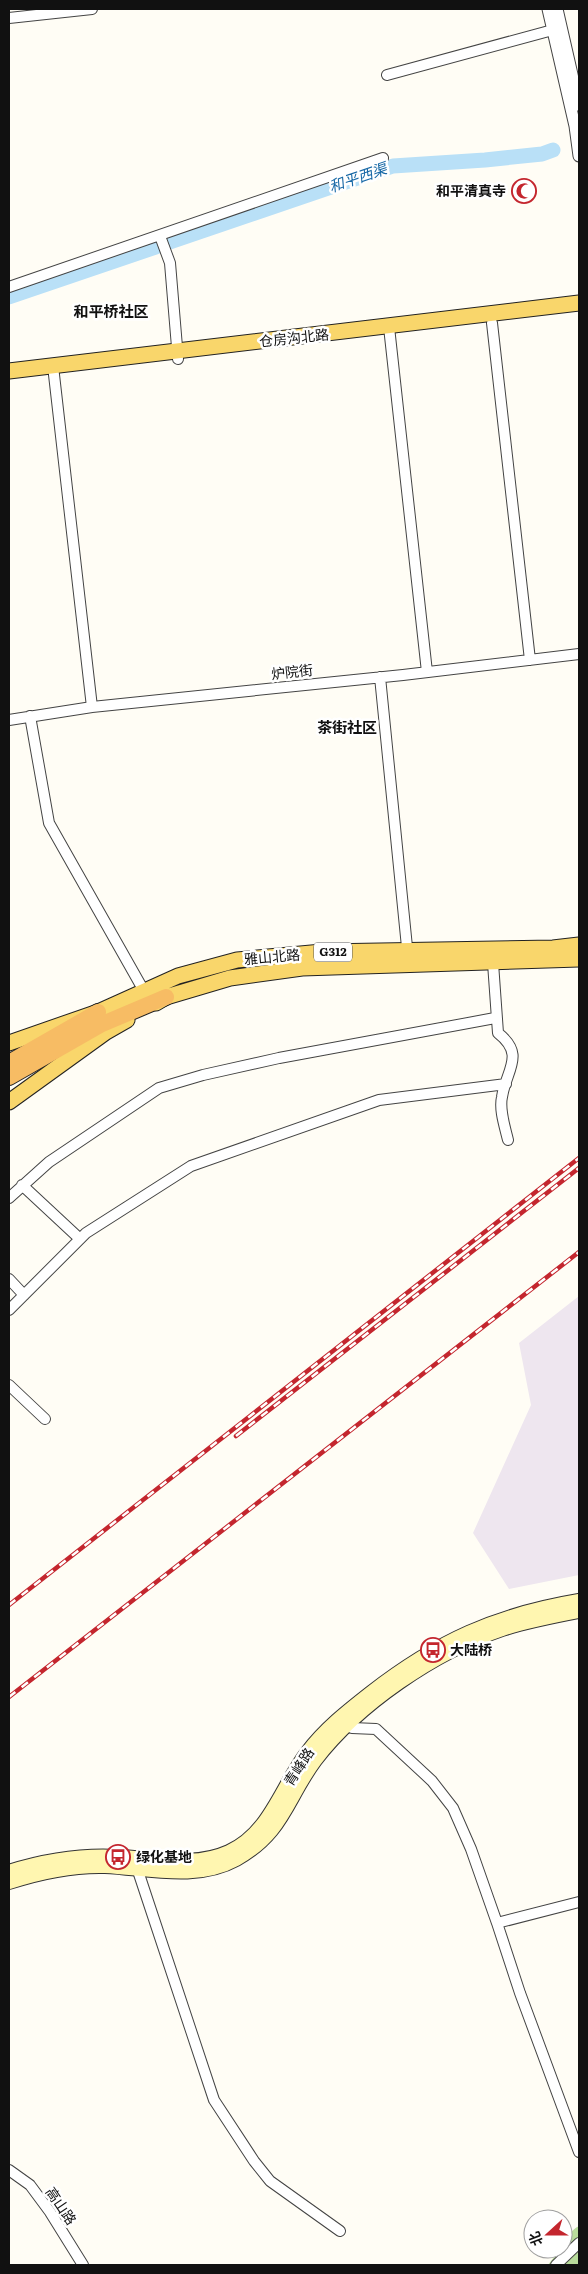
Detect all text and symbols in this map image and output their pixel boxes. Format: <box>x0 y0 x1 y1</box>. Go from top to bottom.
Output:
water label: 和平西渠 <box>325 155 392 197</box>
mosque icon: 和平清真寺 <box>511 178 537 204</box>
place label: 和平清真寺 <box>436 180 506 200</box>
district label: 和平桥社区 <box>73 299 149 322</box>
street label: 仓房沟北路 <box>258 323 330 351</box>
street label: 炉院街 <box>270 659 314 683</box>
district label: 茶街社区 <box>317 715 377 738</box>
road number: G312 <box>314 942 352 962</box>
street label: 雅山北路 <box>243 944 301 968</box>
bus stop icon: 大陆桥 <box>420 1637 446 1663</box>
place label: 大陆桥 <box>450 1639 492 1659</box>
street label: 青峰路 <box>278 1743 318 1790</box>
bus stop icon: 绿化基地 <box>105 1844 131 1870</box>
place label: 绿化基地 <box>136 1846 192 1866</box>
street label: 高山路 <box>42 2182 82 2228</box>
north arrow <box>523 2209 573 2259</box>
text: 北 <box>523 2229 547 2249</box>

